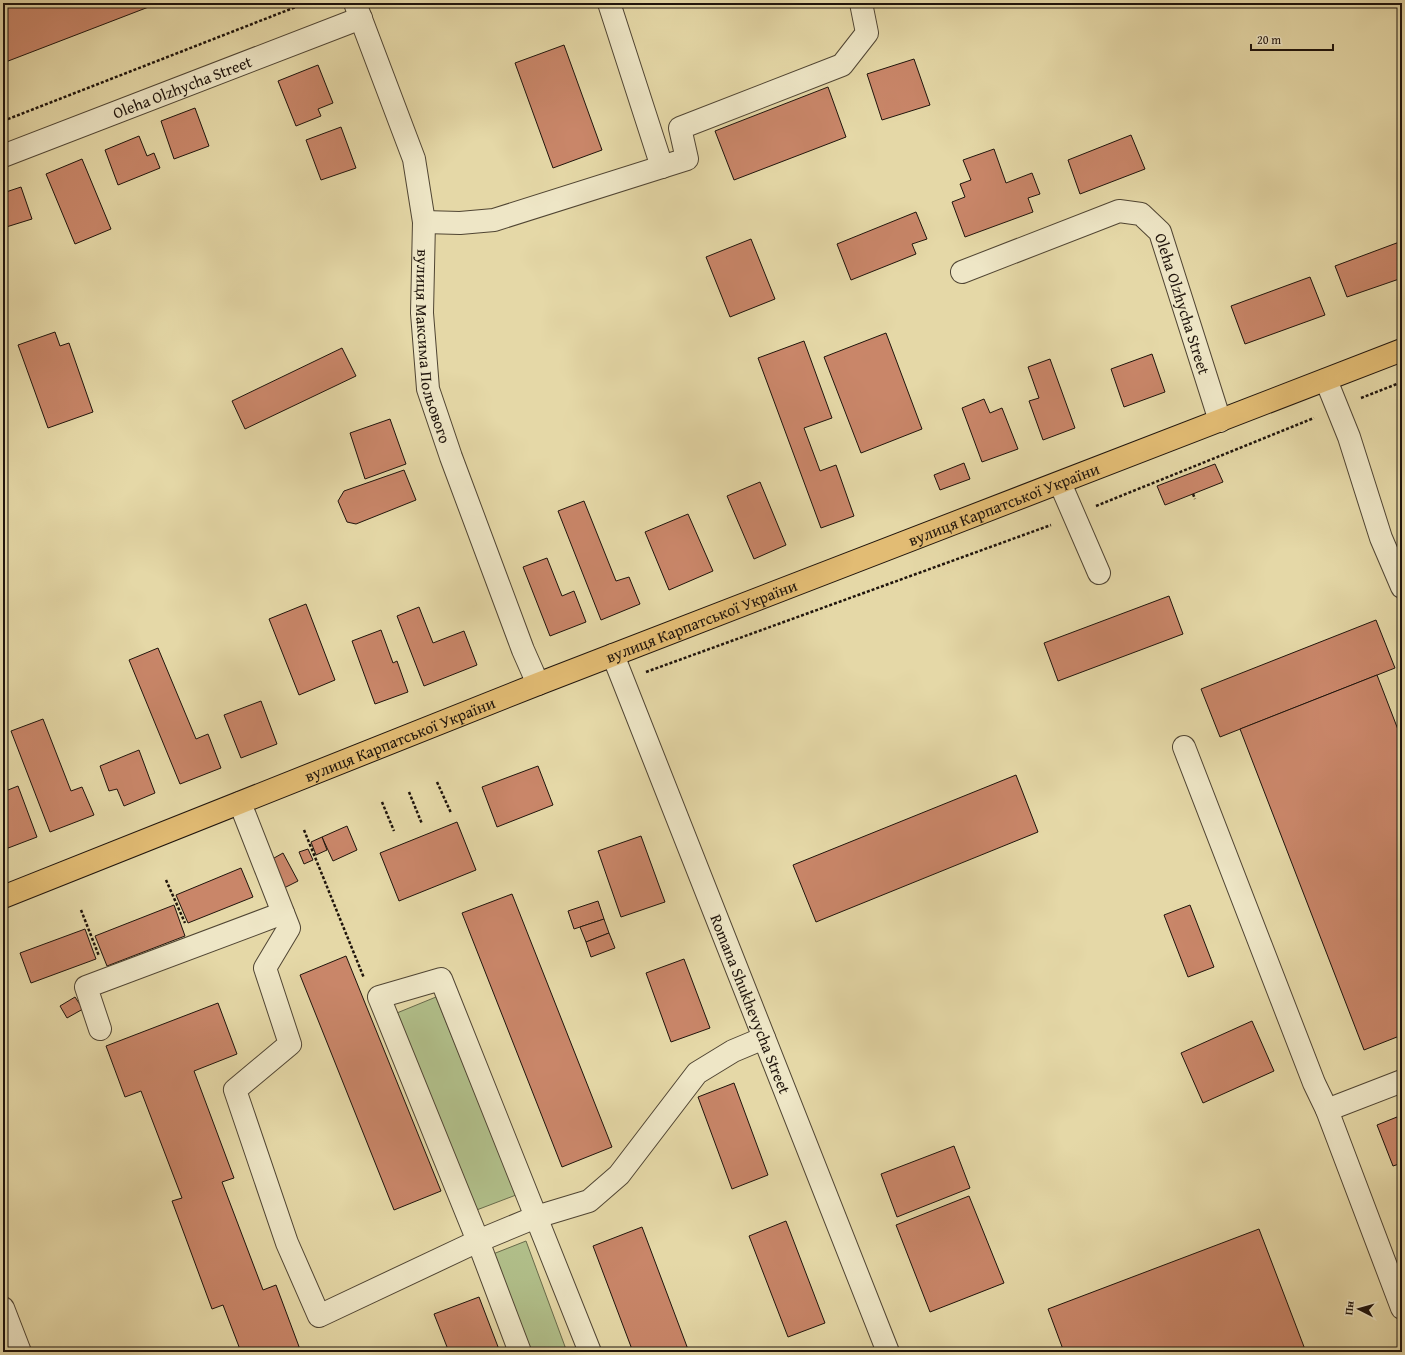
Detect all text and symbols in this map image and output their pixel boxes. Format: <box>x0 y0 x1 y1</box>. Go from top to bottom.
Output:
scale bar <box>1251 26 1333 52</box>
text: 20 m <box>1257 31 1281 48</box>
street label: Oleha Olzhycha Street <box>109 49 256 125</box>
street label: Oleha Olzhycha Street <box>1149 230 1217 378</box>
street label: вулиця Максима Польового <box>410 249 457 446</box>
street label: вулиця Карпатської України <box>904 456 1103 552</box>
street label: вулиця Карпатської України <box>602 573 801 669</box>
street label: вулиця Карпатської України <box>301 690 499 788</box>
street label: Romana Shukhevycha Street <box>704 910 797 1098</box>
north arrow <box>1339 1289 1379 1329</box>
text: Пн <box>1340 1300 1358 1316</box>

